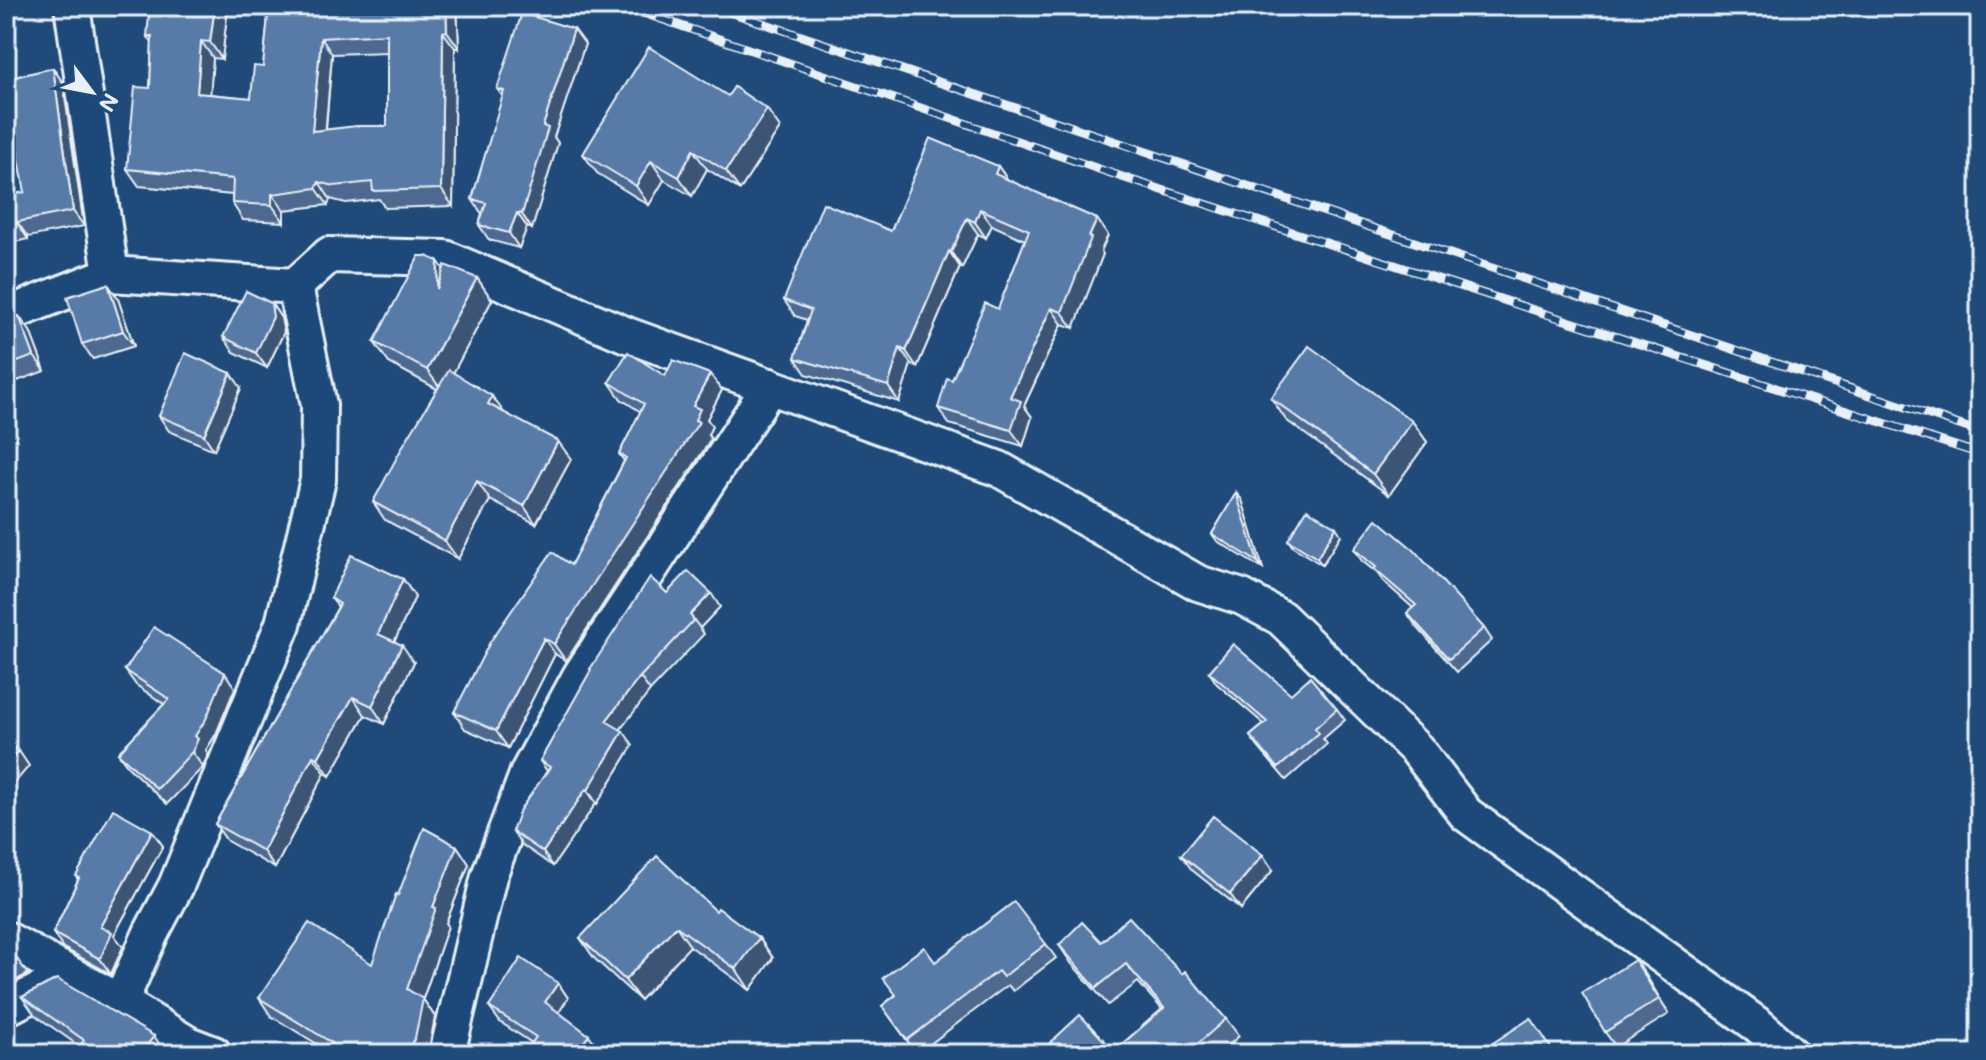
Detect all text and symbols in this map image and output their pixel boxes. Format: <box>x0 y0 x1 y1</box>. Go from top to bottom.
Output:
north arrow <box>52 52 132 132</box>
text: N <box>93 88 126 118</box>

